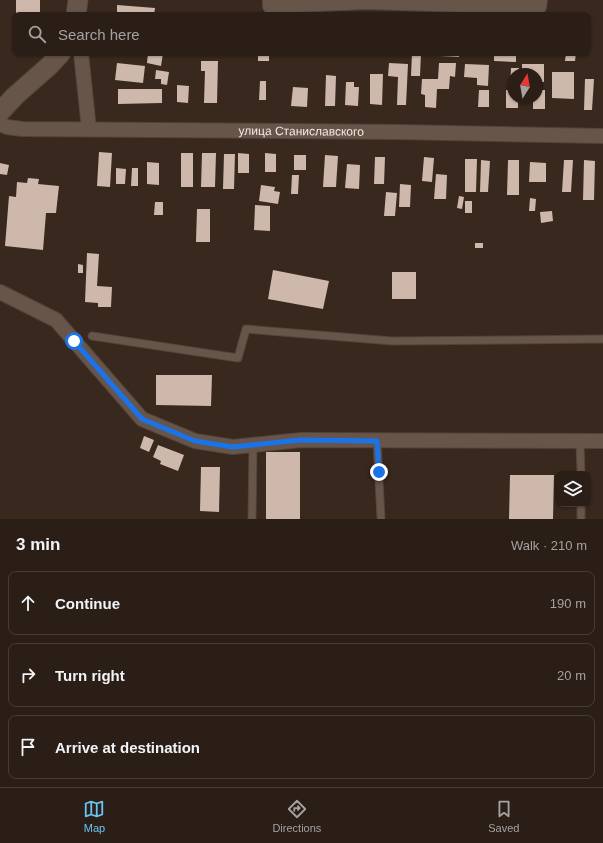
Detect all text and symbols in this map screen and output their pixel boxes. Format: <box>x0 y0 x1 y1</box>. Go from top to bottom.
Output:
search box <box>12 12 591 56</box>
icon: search <box>26 23 48 45</box>
text: Search here <box>58 26 140 43</box>
north arrow <box>507 68 543 104</box>
street label: улица Станиславского <box>239 124 364 139</box>
route start <box>65 332 83 350</box>
route end <box>370 463 388 481</box>
map controls <box>555 471 591 507</box>
button: layers <box>555 471 591 507</box>
text: 3 min <box>16 535 60 554</box>
text: Walk · 210 m <box>511 538 587 553</box>
icon: ahead <box>17 592 39 614</box>
text: Continue <box>55 595 120 612</box>
text: 190 m <box>550 596 586 611</box>
icon: right <box>17 664 39 686</box>
text: Turn right <box>55 667 125 684</box>
text: 20 m <box>557 668 586 683</box>
icon: arrive <box>17 736 39 758</box>
text: Arrive at destination <box>55 739 200 756</box>
tab: Map <box>83 798 105 834</box>
tab: Directions <box>272 798 321 834</box>
tab: Saved <box>488 798 519 834</box>

